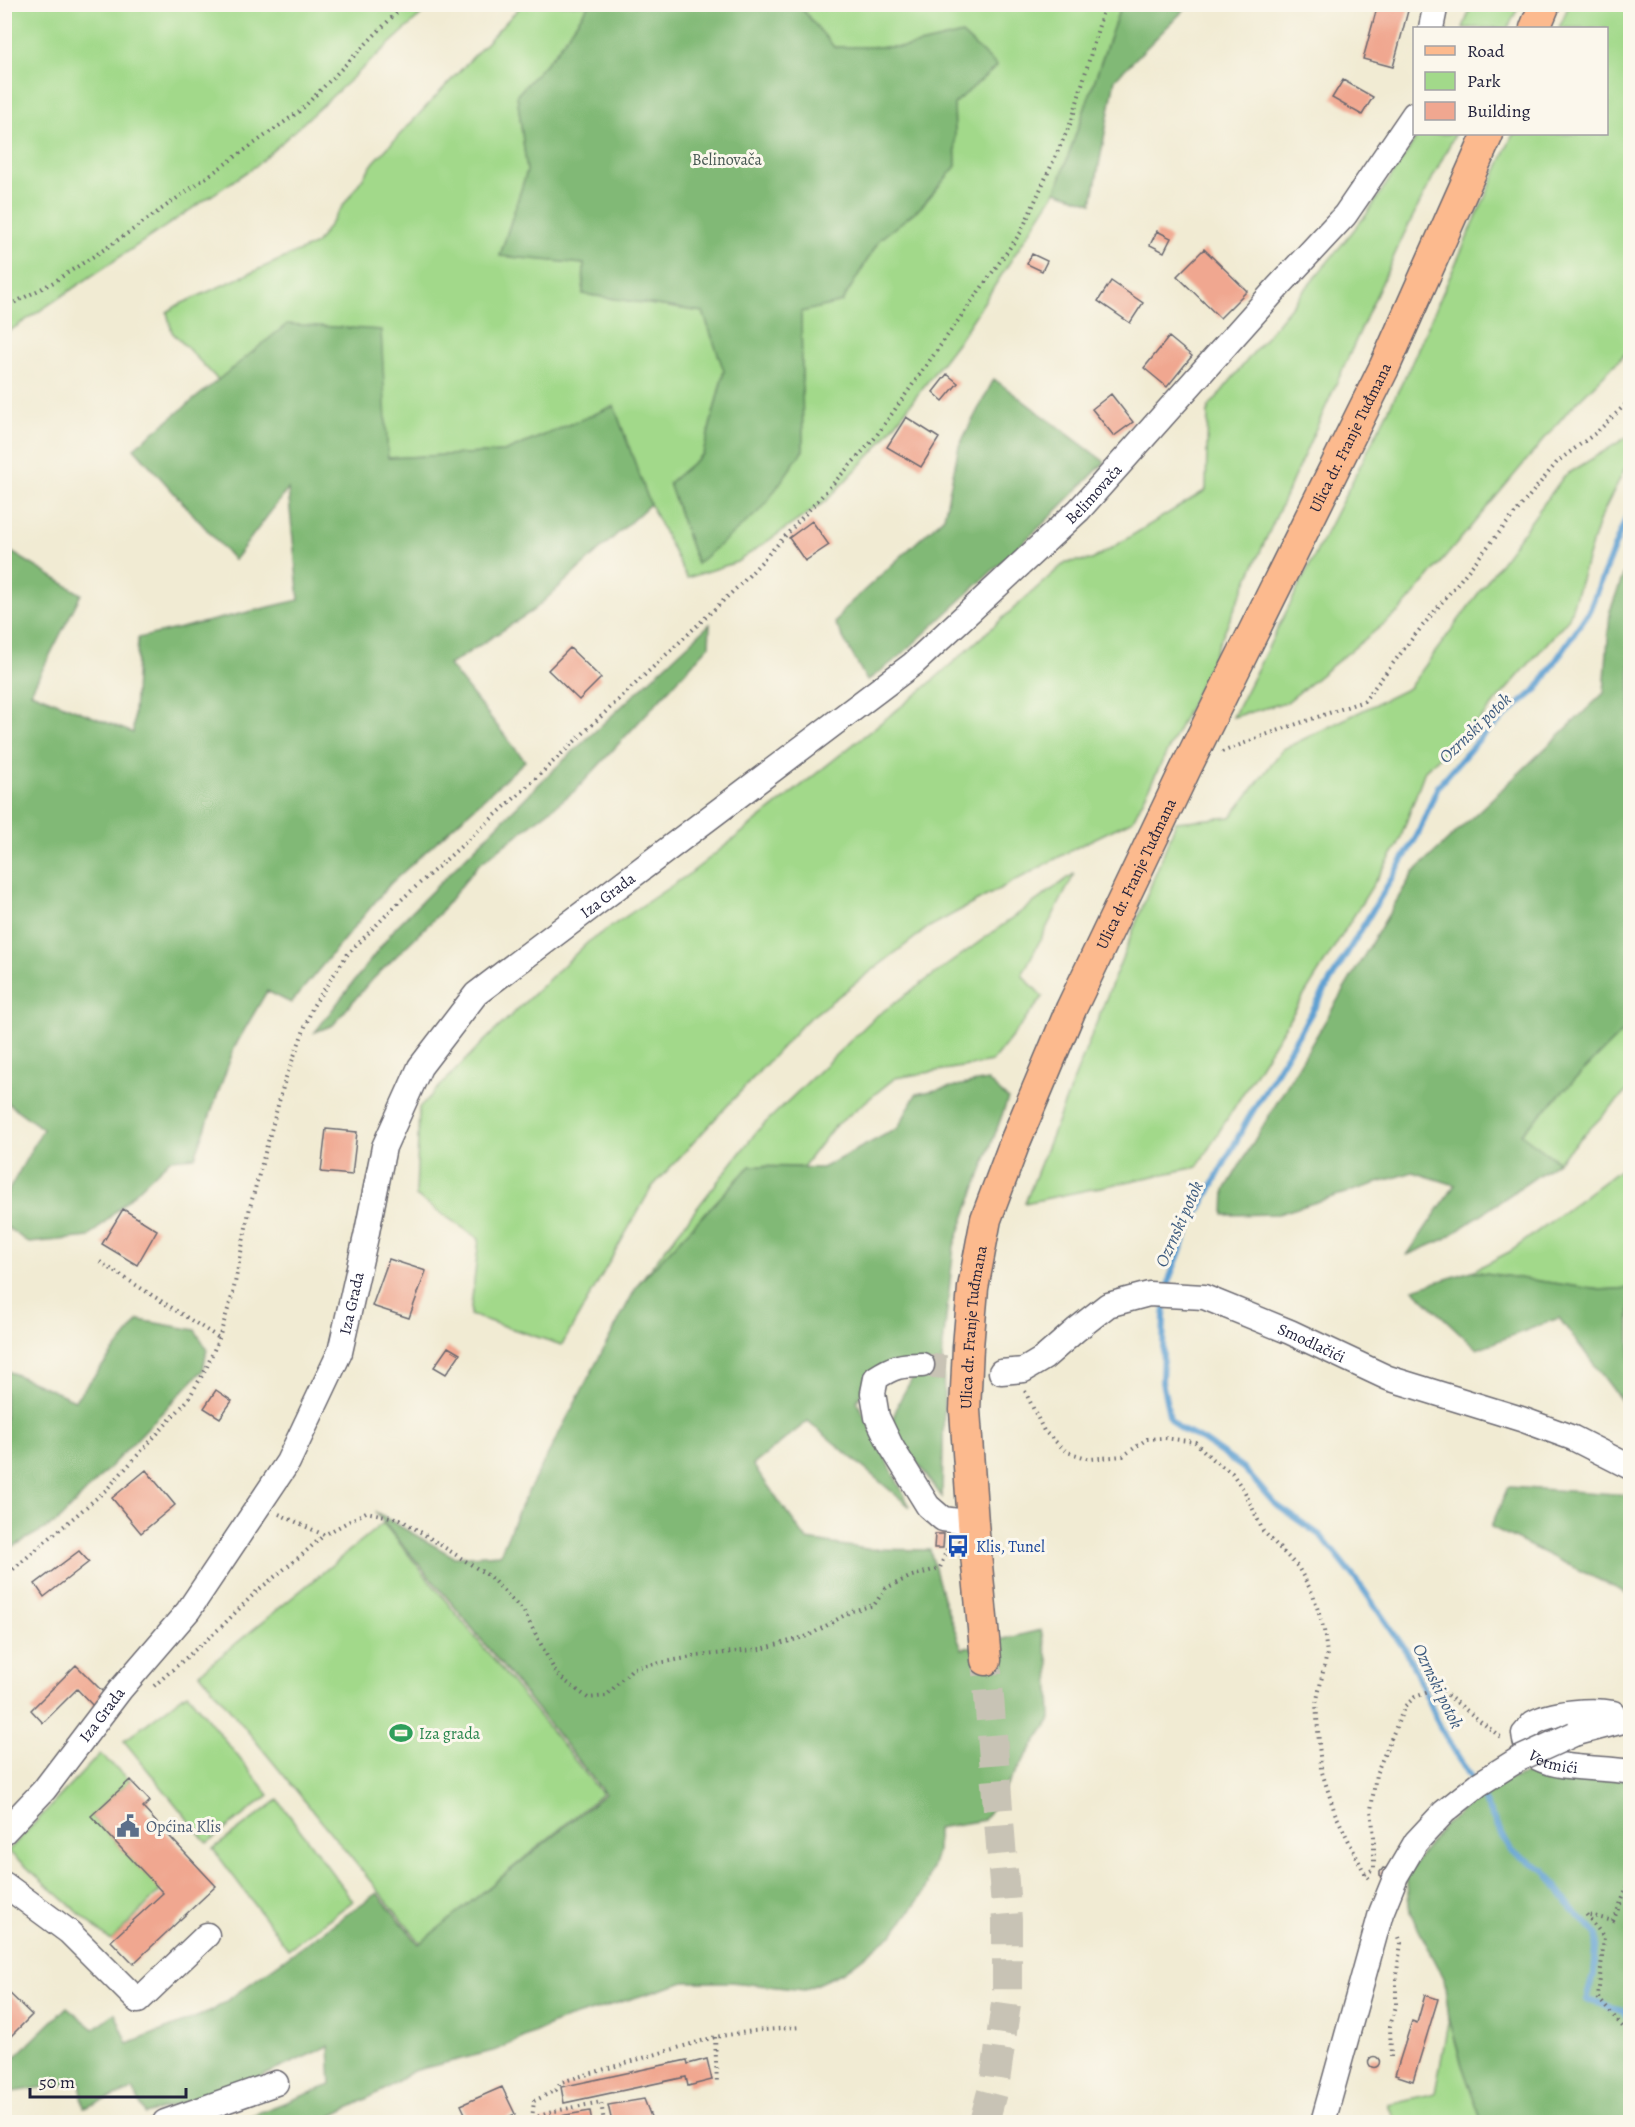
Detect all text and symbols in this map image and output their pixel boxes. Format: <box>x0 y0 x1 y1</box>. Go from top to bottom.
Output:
legend <box>1413 27 1608 135</box>
text: Road <box>1467 39 1505 63</box>
text: Park <box>1467 69 1501 93</box>
text: Building <box>1467 99 1531 123</box>
park label: Belinovača <box>692 149 762 171</box>
street label: Ulica dr. Franje Tuđmana <box>1304 359 1397 516</box>
street label: Belimovača <box>1061 459 1127 529</box>
water label: Ozrnski potok <box>1434 687 1516 769</box>
street label: Ulica dr. Franje Tuđmana <box>1091 794 1182 953</box>
street label: Iza Grada <box>576 867 640 924</box>
water label: Ozrnski potok <box>1149 1177 1209 1271</box>
street label: Ulica dr. Franje Tuđmana <box>955 1243 993 1410</box>
street label: Iza Grada <box>334 1269 370 1337</box>
street label: Smodlačići <box>1274 1318 1349 1368</box>
bus stop icon: Klis, Tunel <box>945 1533 971 1559</box>
place label: Klis, Tunel <box>976 1536 1045 1558</box>
water label: Ozrnski potok <box>1407 1639 1469 1733</box>
street label: Iza Grada <box>74 1683 131 1747</box>
sports icon: Iza grada <box>388 1720 414 1746</box>
place label: Iza grada <box>419 1723 481 1745</box>
street label: Vetmići <box>1522 1744 1579 1779</box>
public building icon: Općina Klis <box>115 1813 141 1839</box>
place label: Općina Klis <box>146 1816 221 1838</box>
scale bar <box>30 2061 186 2099</box>
text: 50 m <box>39 2070 75 2094</box>

